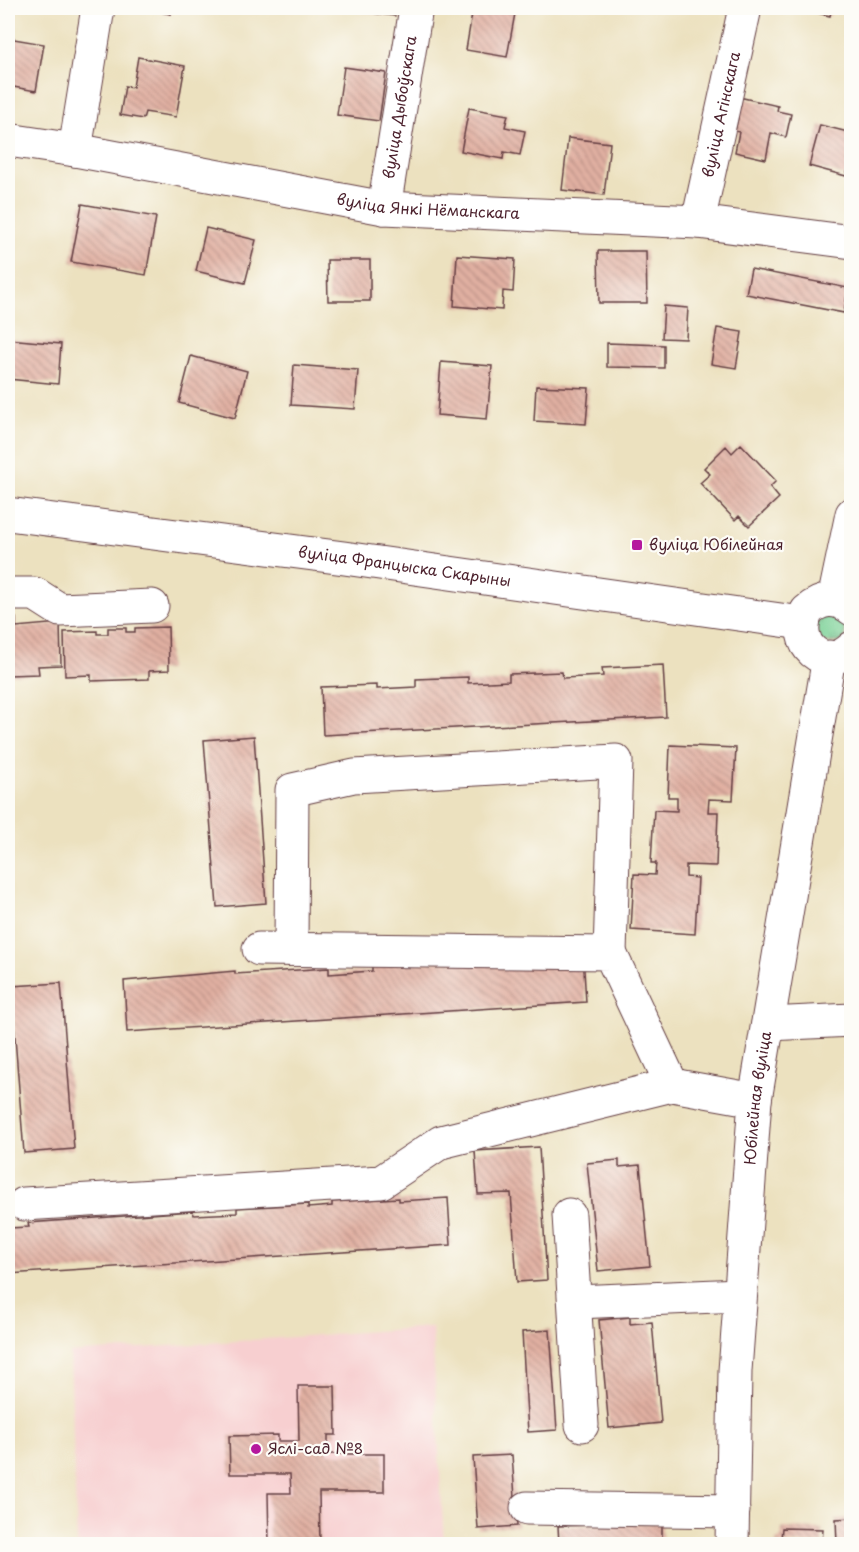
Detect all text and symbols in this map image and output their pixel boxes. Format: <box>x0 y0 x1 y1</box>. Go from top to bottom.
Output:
street label: вуліца Дыбоўскага <box>376 33 421 180</box>
street label: вуліца Агінскага <box>695 49 745 179</box>
street label: вуліца Янкі Нёманскага <box>335 186 521 224</box>
place label: вуліца Юбілейная <box>649 532 784 555</box>
marker: вуліца Юбілейная <box>630 538 644 552</box>
street label: вуліца Францыска Скарыны <box>297 539 513 592</box>
street label: Юбілейная вуліца <box>737 1028 776 1166</box>
place label: Яслі-сад №8 <box>268 1436 363 1459</box>
marker: Яслі-сад №8 <box>249 1442 263 1456</box>

